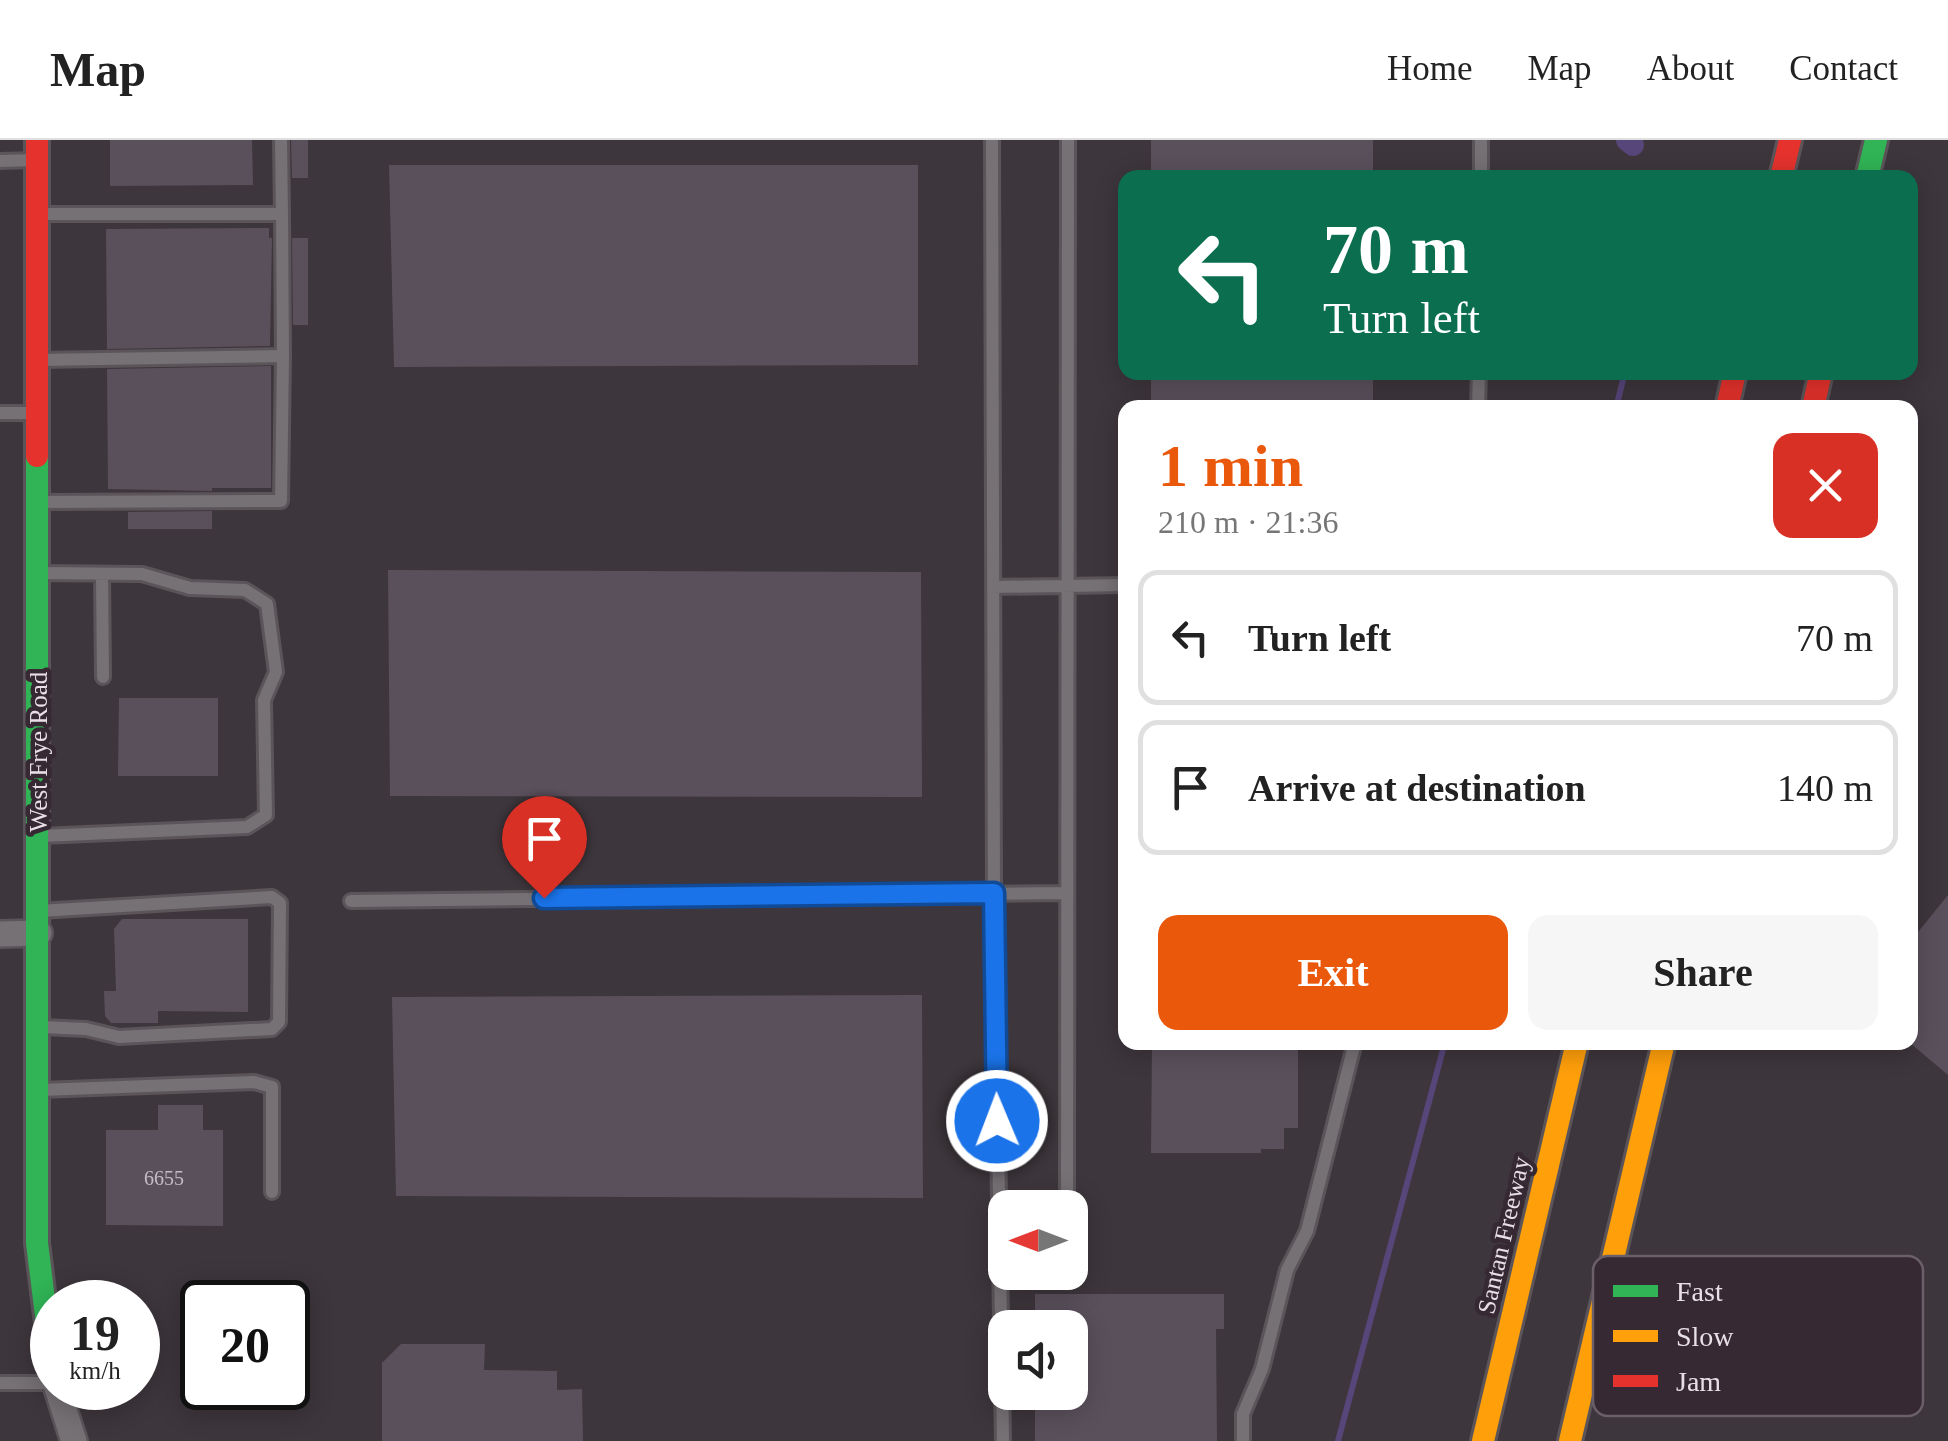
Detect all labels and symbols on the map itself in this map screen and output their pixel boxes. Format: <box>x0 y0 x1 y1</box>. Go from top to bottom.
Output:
street label: West Frye Road <box>25 671 52 832</box>
pin <box>502 796 587 899</box>
position arrow <box>945 1069 1049 1173</box>
street label: Santan Freeway <box>1472 1153 1535 1316</box>
house number: 6655 <box>144 1167 184 1189</box>
north arrow <box>988 1190 1088 1290</box>
legend <box>1593 1256 1923 1416</box>
text: Fast <box>1676 1276 1723 1307</box>
speed limit sign: 20 <box>180 1280 310 1410</box>
text: Slow <box>1676 1321 1734 1352</box>
text: Jam <box>1676 1366 1721 1397</box>

